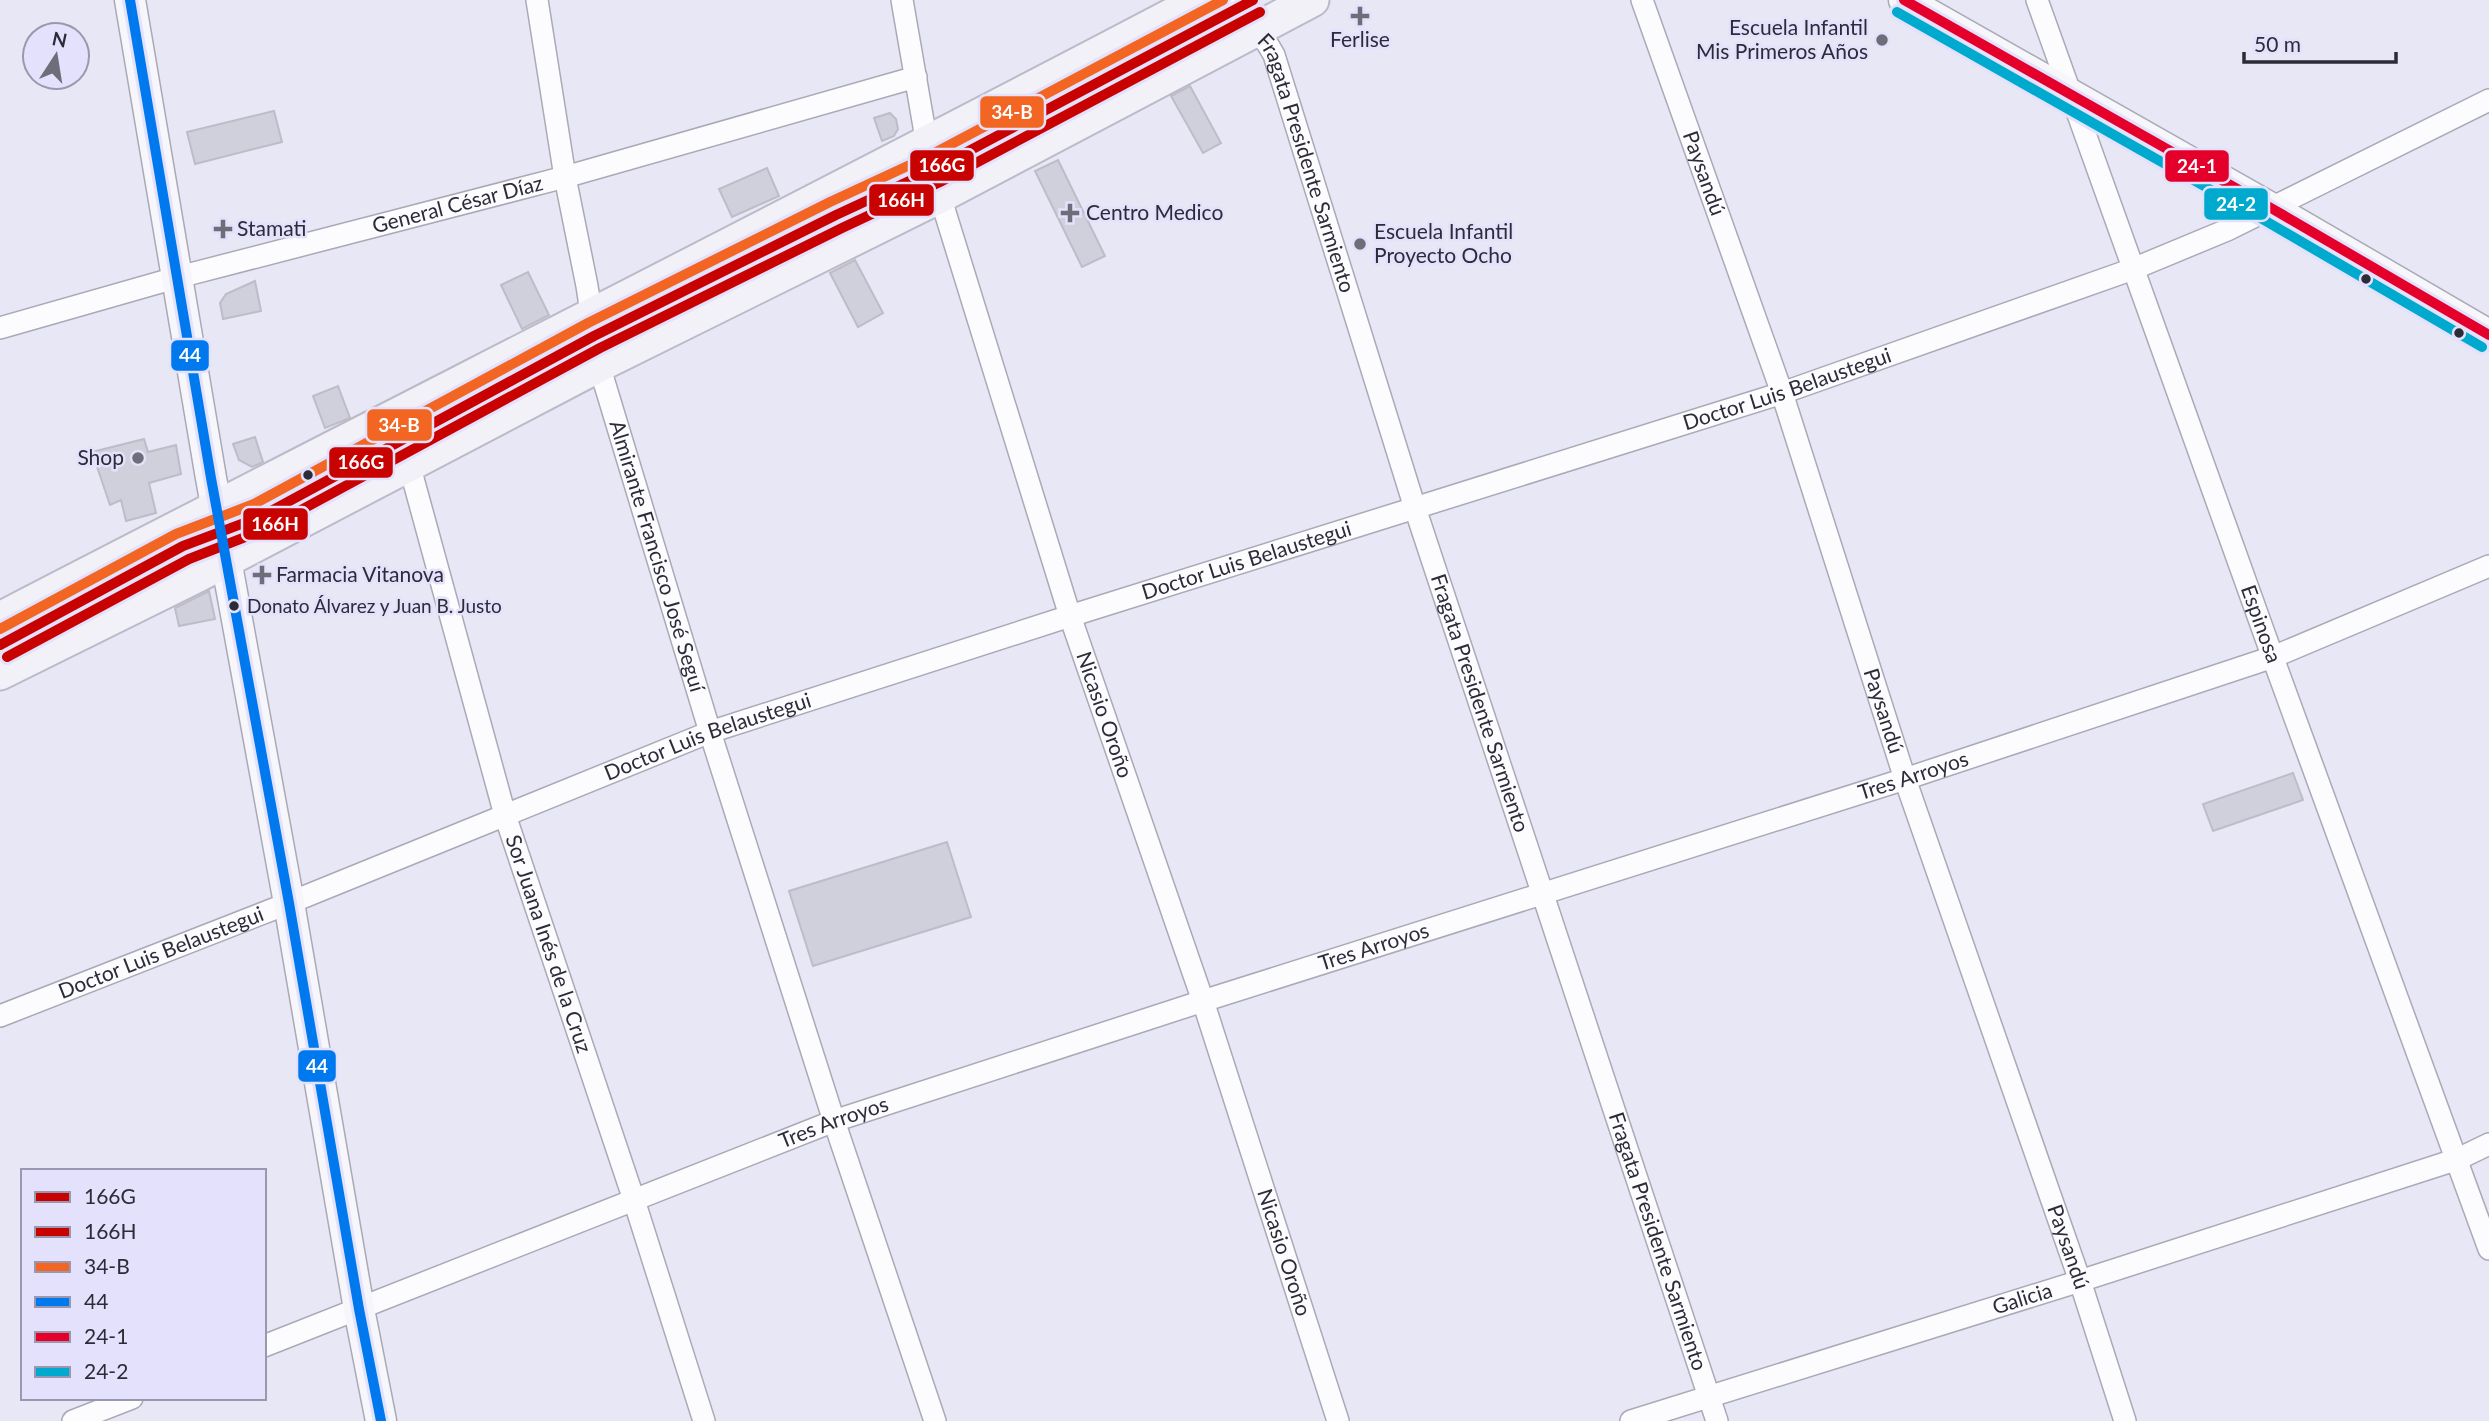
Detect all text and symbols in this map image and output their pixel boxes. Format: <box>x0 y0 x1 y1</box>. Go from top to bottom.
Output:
marker: Ferlise <box>1352 8 1368 24</box>
place label: Escuela Infantil Mis Primeros Años <box>1696 14 1868 63</box>
north arrow <box>21 21 91 91</box>
scale bar <box>2244 21 2396 65</box>
text: N <box>50 26 69 52</box>
place label: Ferlise <box>1330 26 1390 51</box>
street label: Fragata Presidente Sarmiento <box>1253 27 1361 295</box>
text: 50 m <box>2254 31 2301 56</box>
marker: Escuela Infantil Mis Primeros Años <box>1874 32 1890 48</box>
line badge: 34-B <box>979 95 1045 129</box>
text: 34-B <box>991 100 1033 123</box>
street label: Paysandú <box>1679 127 1732 218</box>
line badge: 166G <box>909 149 975 182</box>
line badge: 24-1 <box>2164 149 2230 183</box>
text: 166G <box>919 153 965 176</box>
text: 24-1 <box>2177 154 2217 177</box>
street label: General César Díaz <box>369 169 545 237</box>
line badge: 166H <box>868 183 935 217</box>
line badge: 24-2 <box>2203 187 2269 221</box>
text: 166H <box>877 188 925 211</box>
text: 24-2 <box>2216 192 2256 215</box>
place label: Centro Medico <box>1086 199 1223 224</box>
marker: Centro Medico <box>1060 203 1080 223</box>
place label: Stamati <box>237 215 306 240</box>
place label: Escuela Infantil Proyecto Ocho <box>1374 218 1513 267</box>
marker: Stamati <box>215 221 231 237</box>
marker: Escuela Infantil Proyecto Ocho <box>1352 236 1368 252</box>
unlabelled marker <box>2359 272 2373 286</box>
unlabelled marker <box>2452 326 2466 340</box>
line badge: 44 <box>170 339 210 372</box>
street label: Doctor Luis Belaustegui <box>1679 341 1894 434</box>
text: 44 <box>179 343 201 366</box>
line badge: 34-B <box>366 408 433 442</box>
text: 34-B <box>378 413 420 436</box>
street label: Almirante Francisco José Seguí <box>605 417 711 695</box>
place label: Shop <box>77 444 124 469</box>
line badge: 166G <box>328 446 394 479</box>
marker: Shop <box>130 450 146 466</box>
text: 166G <box>338 450 384 473</box>
unlabelled marker <box>301 468 315 482</box>
line badge: 166H <box>242 507 309 541</box>
text: 166H <box>251 512 299 535</box>
street label: Doctor Luis Belaustegui <box>1138 515 1354 604</box>
place label: Farmacia Vitanova <box>276 561 444 586</box>
marker: Farmacia Vitanova <box>254 567 270 583</box>
street label: Fragata Presidente Sarmiento <box>1427 570 1535 835</box>
street label: Espinosa <box>2237 581 2288 666</box>
place label: Donato Álvarez y Juan B. Justo <box>247 594 502 617</box>
marker: Donato Álvarez y Juan B. Justo <box>227 599 241 613</box>
street label: Nicasio Oroño <box>1072 648 1139 781</box>
street label: Paysandú <box>1860 665 1910 756</box>
street label: Doctor Luis Belaustegui <box>600 686 814 785</box>
street label: Tres Arroyos <box>1855 745 1971 804</box>
street label: Sor Juana Inés de la Cruz <box>502 831 598 1056</box>
street label: Doctor Luis Belaustegui <box>54 900 267 1003</box>
street label: Tres Arroyos <box>1315 916 1432 975</box>
line badge: 44 <box>297 1049 337 1083</box>
text: 44 <box>306 1054 328 1077</box>
street label: Tres Arroyos <box>775 1090 891 1153</box>
street label: Fragata Presidente Sarmiento <box>1605 1109 1713 1373</box>
legend <box>21 1169 266 1400</box>
text: 166G <box>84 1183 136 1208</box>
street label: Nicasio Oroño <box>1253 1185 1317 1319</box>
street label: Paysandú <box>2043 1201 2096 1292</box>
text: 166H <box>84 1218 137 1243</box>
text: 34-B <box>84 1253 130 1278</box>
street label: Galicia <box>1989 1276 2055 1319</box>
text: 44 <box>84 1288 108 1313</box>
text: 24-1 <box>84 1323 128 1348</box>
text: 24-2 <box>84 1358 128 1383</box>

